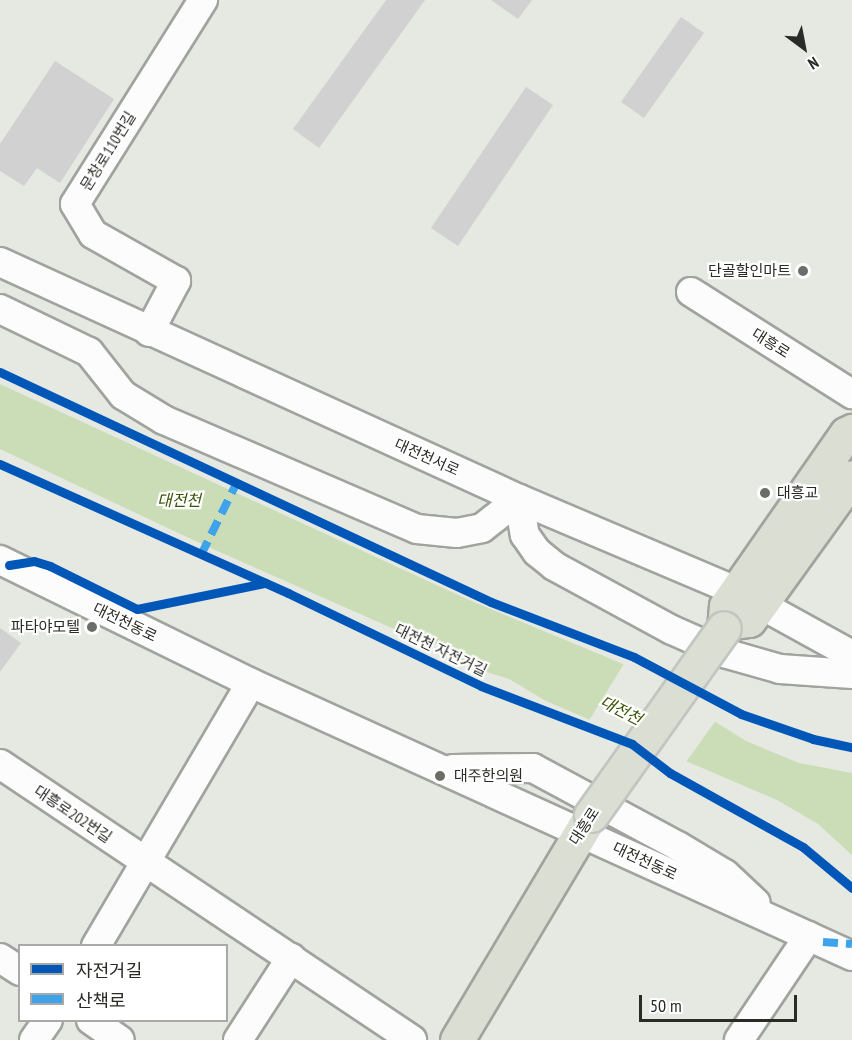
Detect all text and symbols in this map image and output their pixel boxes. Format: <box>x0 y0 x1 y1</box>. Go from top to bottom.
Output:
north arrow <box>774 18 834 78</box>
text: N <box>805 52 823 74</box>
street label: 문창로110번길 <box>77 108 139 194</box>
place label: 단골할인마트 <box>708 262 791 280</box>
marker: 단골할인마트 <box>796 264 810 278</box>
street label: 대흥로 <box>749 324 793 362</box>
street label: 대전천서로 <box>392 435 462 479</box>
place label: 대흥교 <box>777 484 818 502</box>
marker: 대흥교 <box>758 486 772 500</box>
water label: 대전천 <box>157 490 201 510</box>
street label: 대전천동로 <box>90 599 160 645</box>
place label: 파타야모텔 <box>11 618 80 636</box>
marker: 파타야모텔 <box>85 620 99 634</box>
street label: 대전천 자전거길 <box>392 620 490 680</box>
water label: 대전천 <box>597 691 645 729</box>
marker: 대주한의원 <box>431 767 449 785</box>
place label: 대주한의원 <box>454 767 523 785</box>
street label: 대흥로202번길 <box>31 782 115 846</box>
street label: 대흥로 <box>565 804 603 848</box>
street label: 대전천동로 <box>610 838 680 884</box>
legend <box>18 944 228 1022</box>
text: 자전거길 <box>76 959 142 982</box>
scale bar <box>642 983 800 1021</box>
text: 산책로 <box>76 989 126 1012</box>
text: 50 m <box>650 994 682 1017</box>

